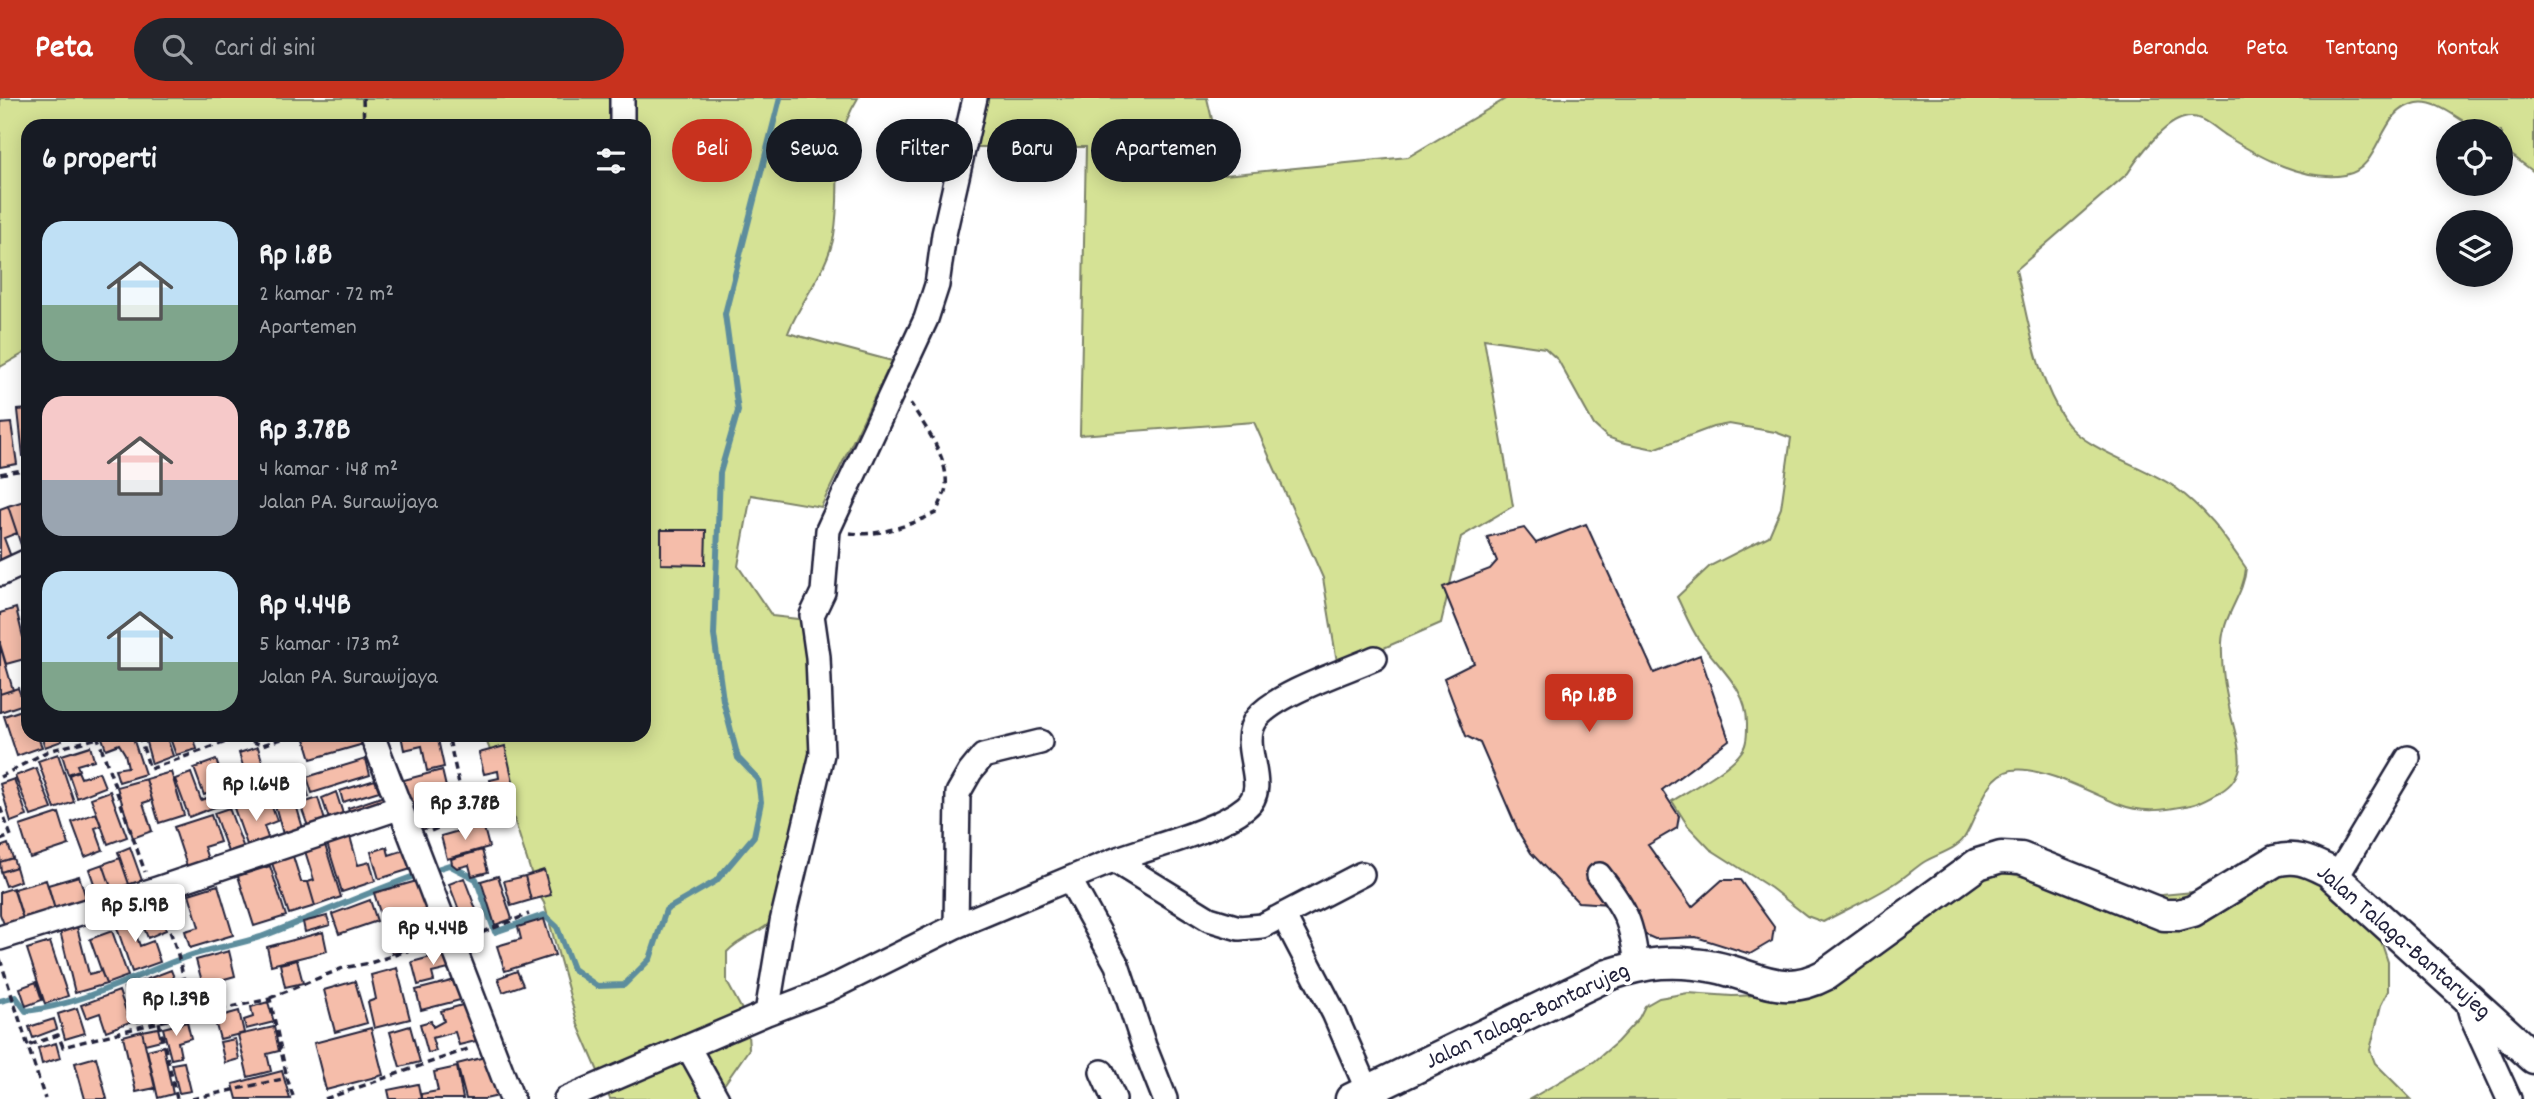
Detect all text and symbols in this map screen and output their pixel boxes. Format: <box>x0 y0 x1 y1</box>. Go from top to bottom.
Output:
search box <box>134 18 624 81</box>
text: Peta <box>35 26 92 73</box>
icon: search <box>158 30 196 68</box>
text: Cari di sini <box>214 31 315 68</box>
text: Beranda <box>2132 32 2208 66</box>
text: Peta <box>2246 32 2287 66</box>
text: Tentang <box>2325 32 2398 66</box>
text: Kontak <box>2436 32 2499 66</box>
chip: Beli <box>672 119 752 182</box>
chip: Sewa <box>766 119 862 182</box>
chip: Filter <box>876 119 973 182</box>
chip: Baru <box>987 119 1077 182</box>
chip: Apartemen <box>1091 119 1241 182</box>
map controls <box>2436 119 2513 287</box>
button: locate <box>2436 119 2513 196</box>
text: 6 properti <box>42 140 157 183</box>
icon: filters <box>592 142 630 180</box>
button: layers <box>2436 210 2513 287</box>
text: Rp 1.8B <box>259 236 332 279</box>
icon: home <box>98 249 182 333</box>
text: 2 kamar · 72 m² <box>259 279 394 312</box>
text: Apartemen <box>259 312 357 345</box>
text: Rp 3.78B <box>259 411 350 454</box>
icon: home <box>98 424 182 508</box>
text: 4 kamar · 148 m² <box>259 454 398 487</box>
text: Jalan PA. Surawijaya <box>259 487 438 520</box>
text: Rp 4.44B <box>259 586 351 629</box>
icon: home <box>98 599 182 683</box>
text: 5 kamar · 173 m² <box>259 629 400 662</box>
text: Jalan PA. Surawijaya <box>259 662 438 695</box>
pin: Rp 1.8B <box>1524 674 1654 734</box>
text: Rp 1.8B <box>1561 680 1617 713</box>
pin: Rp 1.64B <box>184 764 328 823</box>
text: Rp 1.64B <box>222 769 290 802</box>
pin: Rp 3.78B <box>393 782 537 842</box>
text: Rp 3.78B <box>430 788 500 821</box>
street label: Jalan Talaga-Bantarujeg <box>2308 857 2498 1029</box>
pin: Rp 5.19B <box>63 884 207 944</box>
text: Rp 5.19B <box>101 890 169 923</box>
pin: Rp 4.44B <box>361 908 505 967</box>
text: Rp 4.44B <box>398 913 468 946</box>
street label: Jalan Talaga-Bantarujeg <box>1420 955 1636 1079</box>
pin: Rp 1.39B <box>104 978 248 1038</box>
text: Rp 1.39B <box>142 984 210 1017</box>

